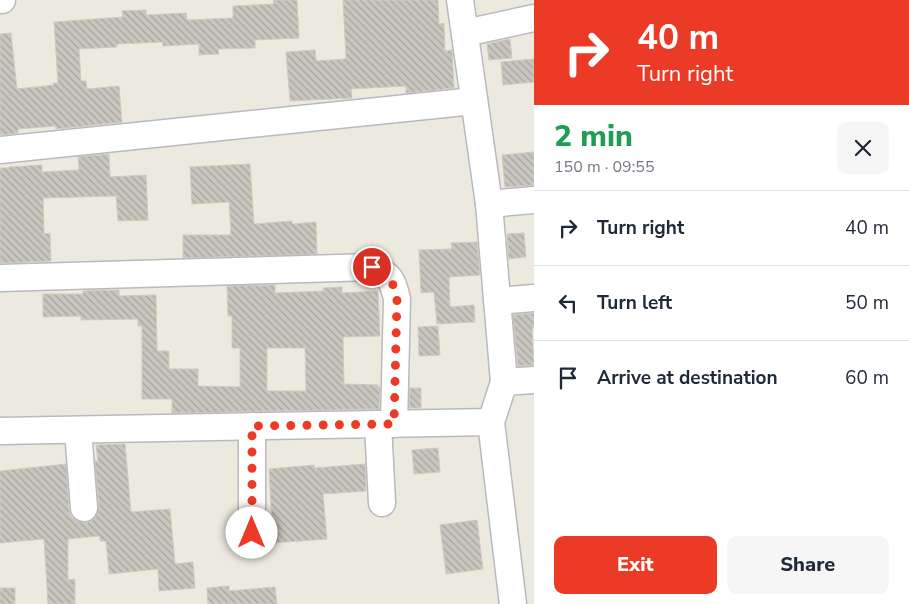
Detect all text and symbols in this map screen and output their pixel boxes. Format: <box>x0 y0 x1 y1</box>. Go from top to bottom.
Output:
text: 40 m <box>637 14 719 61</box>
icon: right <box>554 20 619 85</box>
text: Turn right <box>637 59 733 89</box>
text: 2 min <box>554 116 633 157</box>
button: close <box>837 122 889 174</box>
text: 150 m · 09:55 <box>554 156 655 178</box>
icon: right <box>554 214 582 242</box>
text: Turn right <box>597 215 684 241</box>
text: 40 m <box>845 215 889 241</box>
pin <box>351 246 393 288</box>
icon: arrive <box>358 253 386 281</box>
icon: left <box>554 289 582 317</box>
text: Turn left <box>597 290 672 316</box>
text: 50 m <box>845 290 889 316</box>
icon: arrive <box>554 364 582 392</box>
text: Arrive at destination <box>597 365 778 391</box>
text: 60 m <box>845 365 889 391</box>
position arrow <box>225 506 277 558</box>
button: Exit <box>554 536 717 594</box>
button: Share <box>727 536 889 594</box>

